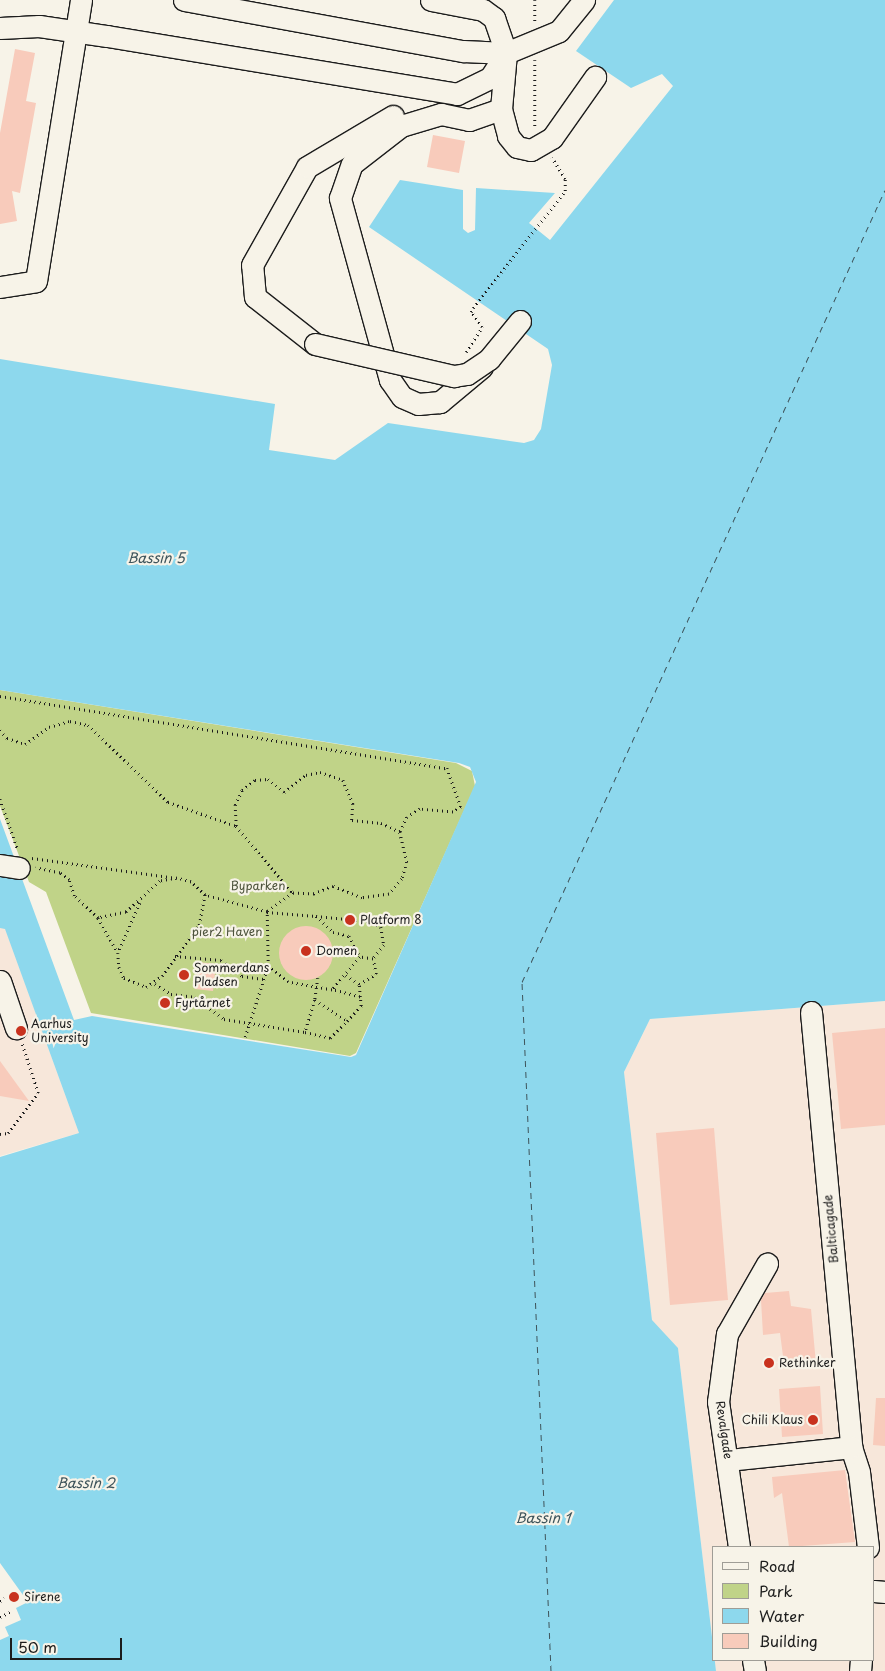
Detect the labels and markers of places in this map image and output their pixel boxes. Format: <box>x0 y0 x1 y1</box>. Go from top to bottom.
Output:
place label: Platform 8 <box>360 913 421 927</box>
marker: Platform 8 <box>344 914 356 926</box>
place label: Domen <box>316 944 357 958</box>
marker: Domen <box>300 945 312 957</box>
place label: Sommerdans Pladsen <box>194 961 269 989</box>
marker: Sommerdans Pladsen <box>178 969 190 981</box>
place label: Fyrtårnet <box>175 996 231 1010</box>
marker: Fyrtårnet <box>159 997 171 1009</box>
place label: Aarhus University <box>31 1017 89 1045</box>
marker: Aarhus University <box>15 1025 27 1037</box>
place label: Rethinker <box>779 1356 835 1370</box>
marker: Rethinker <box>763 1357 775 1369</box>
place label: Chili Klaus <box>741 1413 803 1427</box>
marker: Chili Klaus <box>807 1414 819 1426</box>
place label: Sirene <box>24 1590 60 1604</box>
marker: Sirene <box>8 1591 20 1603</box>

